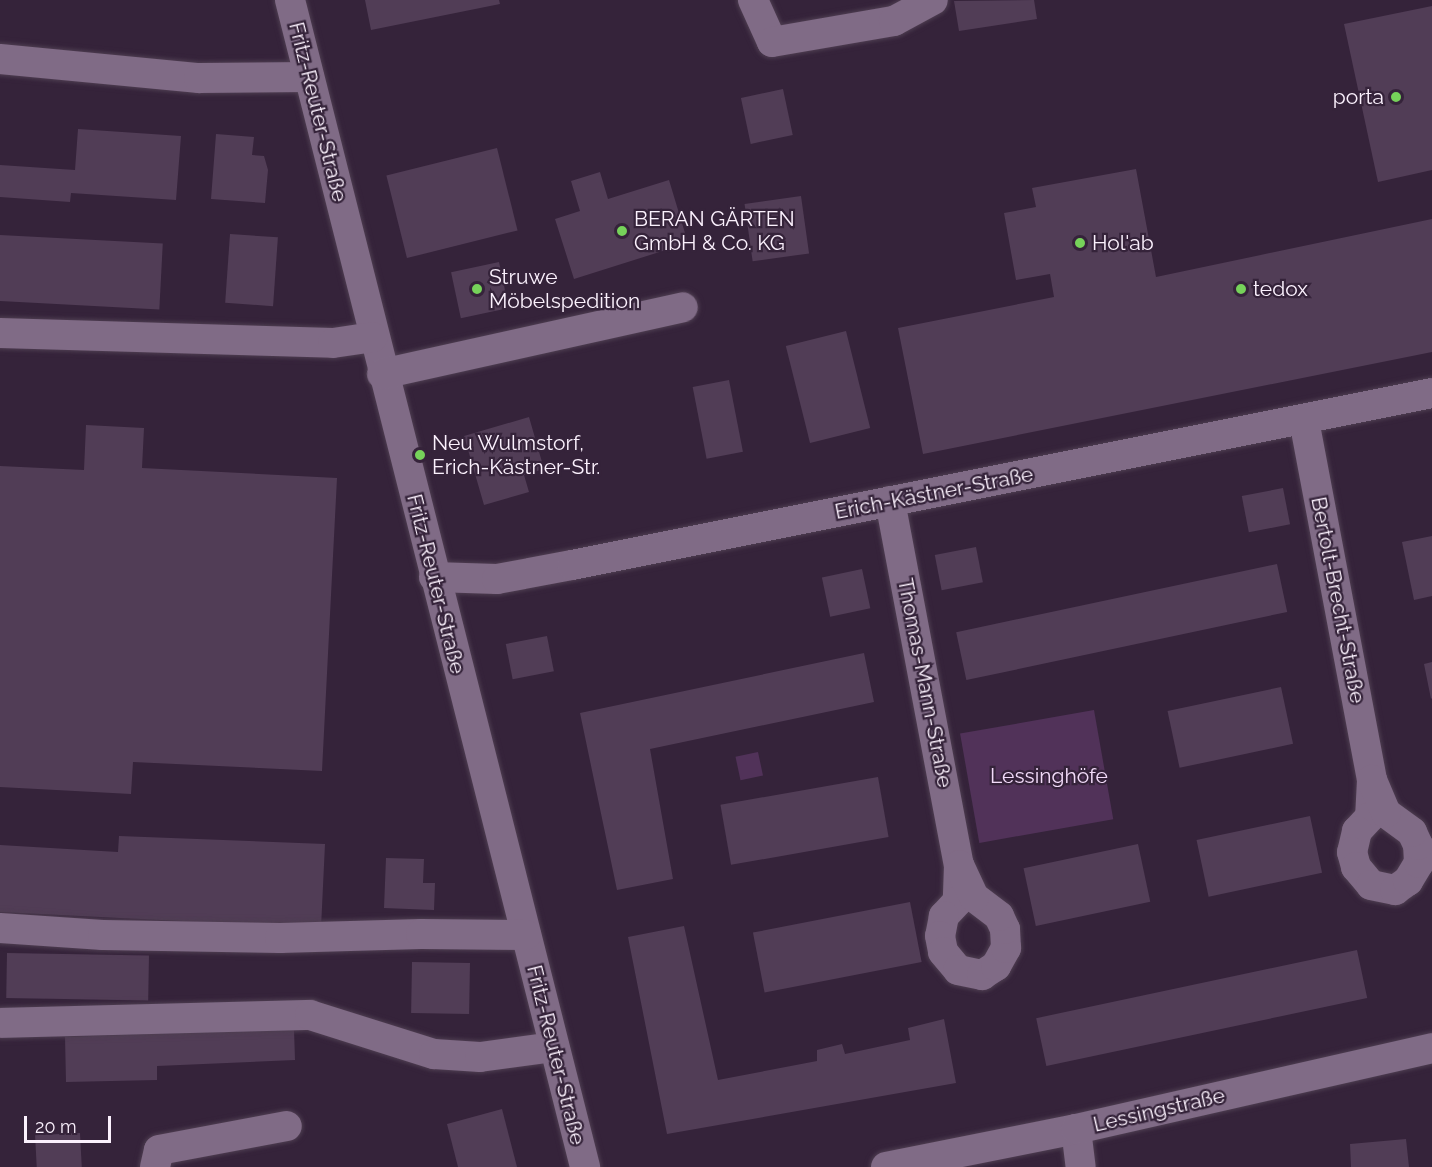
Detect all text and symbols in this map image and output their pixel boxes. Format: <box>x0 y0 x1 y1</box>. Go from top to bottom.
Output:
street label: Fritz-Reuter-Straße <box>283 19 353 205</box>
place label: porta <box>1333 84 1384 110</box>
marker: porta <box>1389 90 1403 104</box>
place label: BERAN GÄRTEN GmbH & Co. KG <box>634 206 795 256</box>
marker: BERAN GÄRTEN GmbH & Co. KG <box>615 224 629 238</box>
place label: Hol'ab <box>1092 230 1154 256</box>
marker: Hol'ab <box>1073 236 1087 250</box>
place label: Struwe Möbelspedition <box>489 264 640 314</box>
place label: tedox <box>1253 276 1308 302</box>
marker: Struwe Möbelspedition <box>470 282 484 296</box>
marker: tedox <box>1234 282 1248 296</box>
place label: Neu Wulmstorf, Erich-Kästner-Str. <box>432 430 600 480</box>
marker: Neu Wulmstorf, Erich-Kästner-Str. <box>413 448 427 462</box>
street label: Erich-Kästner-Straße <box>833 461 1035 525</box>
street label: Fritz-Reuter-Straße <box>401 491 471 677</box>
street label: Bertolt-Brecht-Straße <box>1306 495 1370 705</box>
street label: Thomas-Mann-Straße <box>892 576 958 790</box>
park label: Lessinghöfe <box>990 763 1108 789</box>
street label: Fritz-Reuter-Straße <box>521 962 591 1148</box>
street label: Lessingstraße <box>1091 1083 1227 1137</box>
scale bar <box>27 1104 114 1142</box>
text: 20 m <box>35 1116 77 1137</box>

